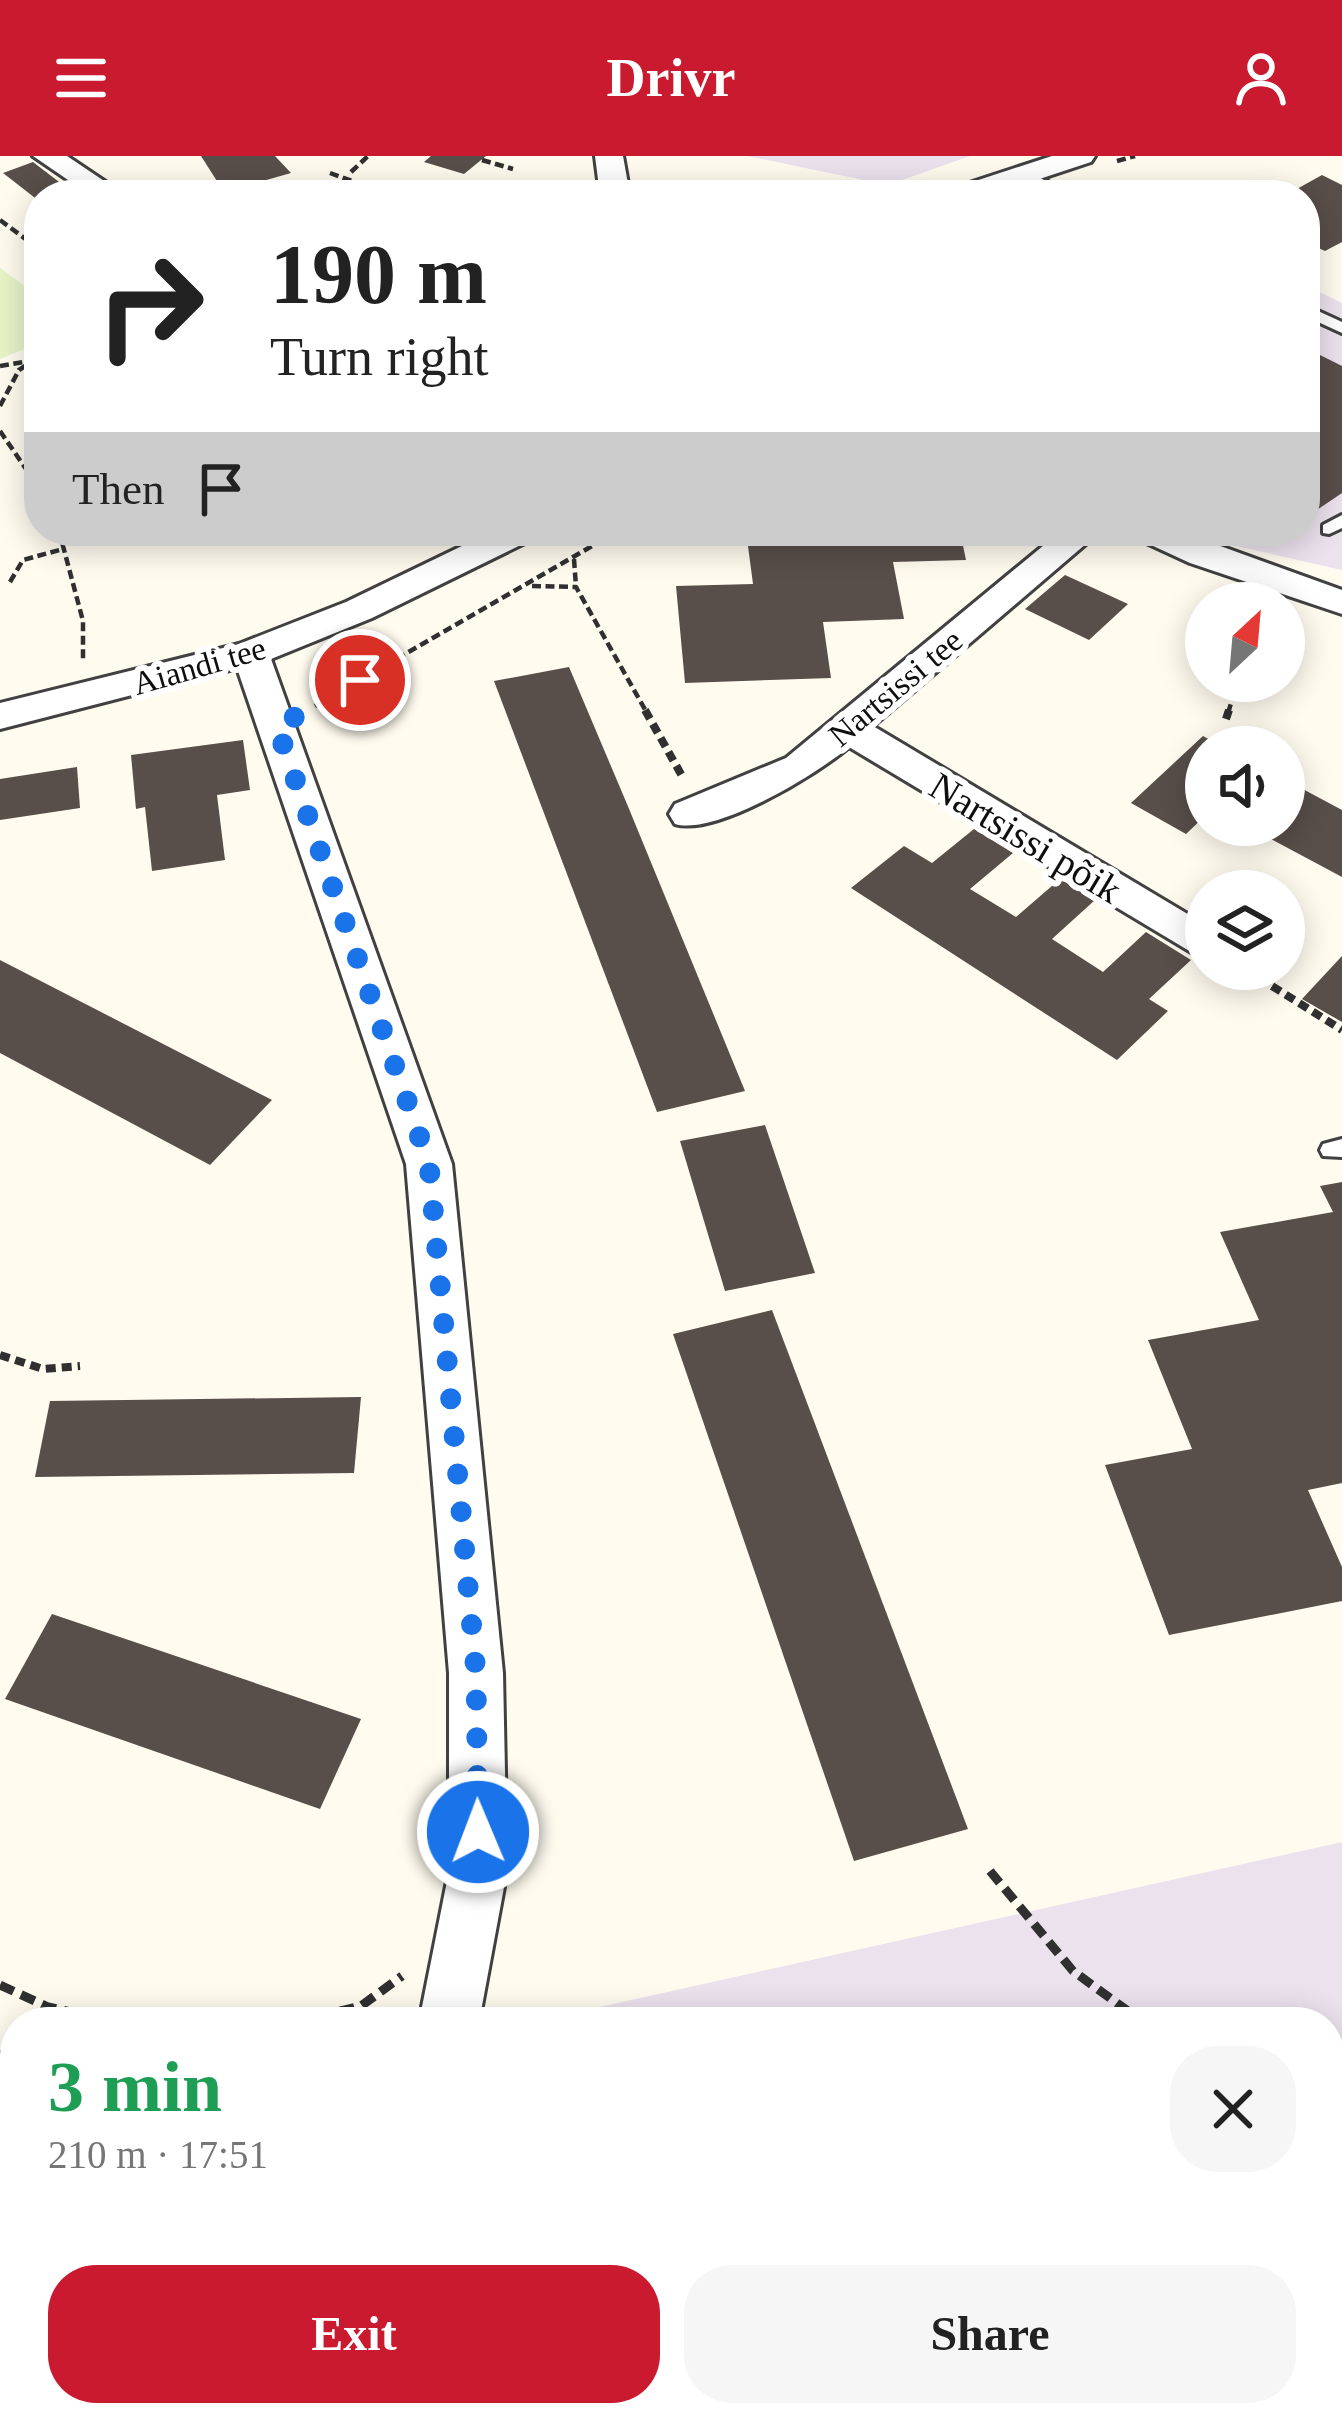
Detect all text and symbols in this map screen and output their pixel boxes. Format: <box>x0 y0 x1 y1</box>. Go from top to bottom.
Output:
icon: menu <box>48 45 114 111</box>
icon: person <box>1228 45 1294 111</box>
text: Drivr <box>607 48 735 108</box>
icon: right <box>72 228 228 384</box>
text: 190 m <box>270 228 487 321</box>
text: Turn right <box>270 327 489 387</box>
icon: arrive <box>188 456 254 522</box>
text: Then <box>72 464 164 514</box>
north arrow <box>1185 582 1305 702</box>
map controls <box>1185 582 1305 990</box>
street label: Nartsissi tee <box>822 622 969 754</box>
pin <box>309 629 411 731</box>
street label: Aiandi tee <box>129 630 270 702</box>
icon: arrive <box>327 647 393 713</box>
button: sound <box>1185 726 1305 846</box>
street label: Nartsissi põik <box>922 763 1130 912</box>
button: layers <box>1185 870 1305 990</box>
position arrow <box>415 1769 541 1895</box>
button: close <box>1170 2046 1296 2172</box>
text: 3 min <box>48 2047 222 2127</box>
text: 210 m · 17:51 <box>48 2133 268 2176</box>
button: Exit <box>48 2265 660 2403</box>
button: Share <box>684 2265 1296 2403</box>

